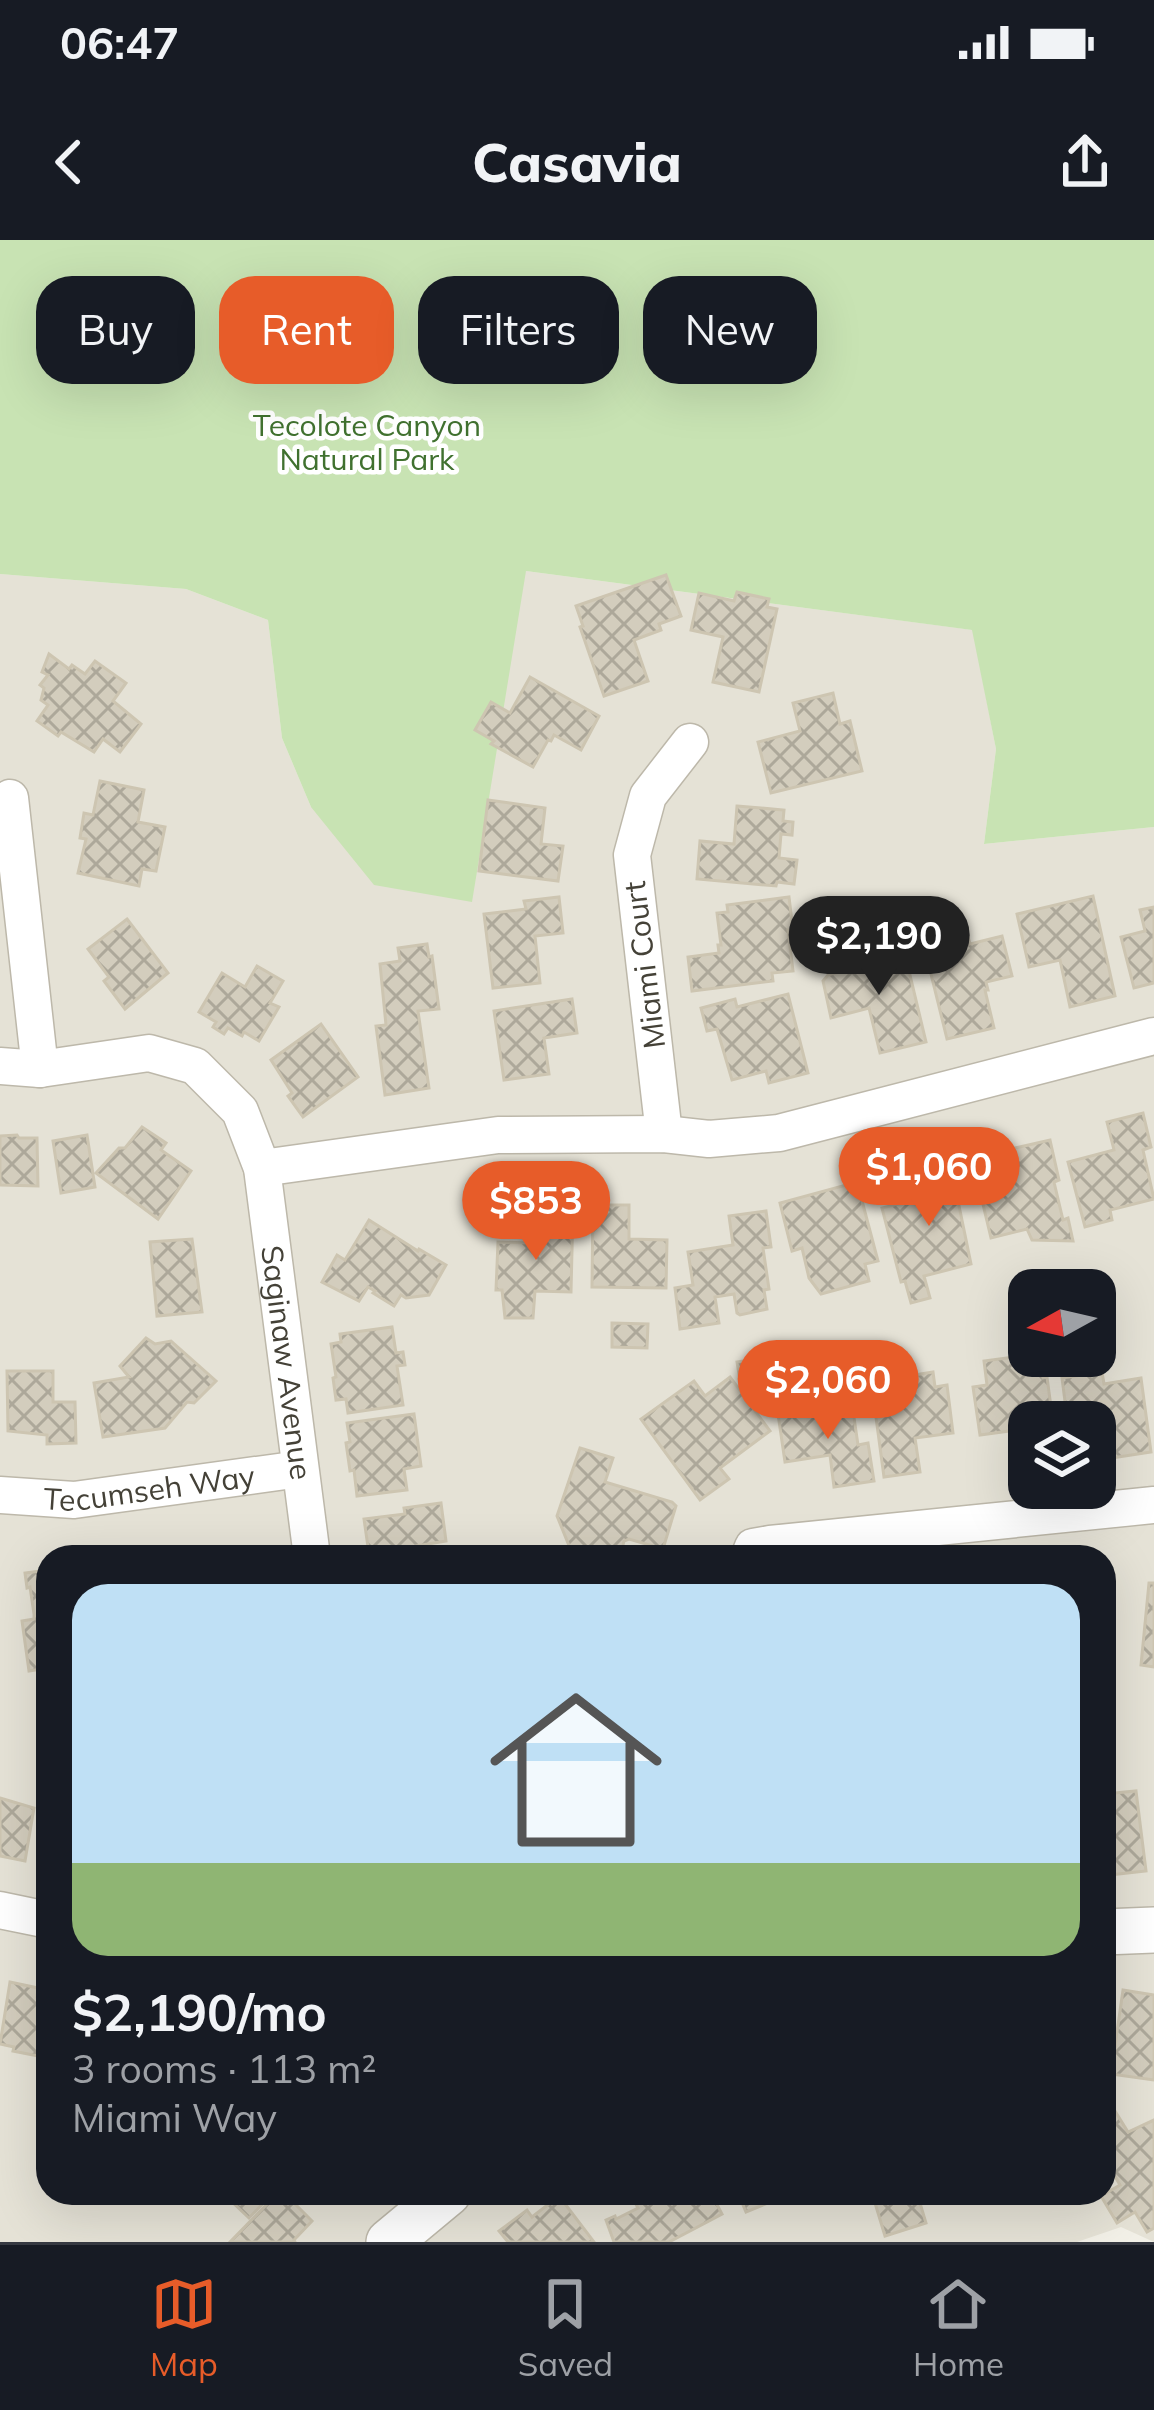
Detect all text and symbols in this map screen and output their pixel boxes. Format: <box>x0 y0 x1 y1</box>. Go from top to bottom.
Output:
text: 06:47 <box>60 14 179 70</box>
text: Casavia <box>472 128 682 196</box>
icon: back <box>36 129 102 195</box>
icon: share <box>1052 129 1118 195</box>
chip: Buy <box>36 276 195 384</box>
chip: Rent <box>219 276 394 384</box>
chip: Filters <box>418 276 619 384</box>
chip: New <box>643 276 817 384</box>
park label: Tecolote Canyon Natural Park <box>253 406 481 478</box>
street label: Miami Court <box>615 879 673 1051</box>
pin: $2,190 <box>781 896 977 998</box>
text: $2,190 <box>816 910 942 959</box>
pin: $1,060 <box>831 1127 1027 1229</box>
text: $1,060 <box>866 1141 992 1190</box>
pin: $853 <box>465 1161 607 1263</box>
text: $853 <box>489 1175 583 1224</box>
street label: Saginaw Avenue <box>253 1243 321 1482</box>
north arrow <box>1008 1269 1116 1377</box>
map controls <box>1008 1269 1116 1509</box>
pin: $2,060 <box>730 1340 926 1442</box>
text: $2,060 <box>765 1354 891 1403</box>
button: layers <box>1008 1401 1116 1509</box>
street label: Tecumseh Way <box>42 1456 257 1519</box>
icon: home <box>468 1662 684 1878</box>
text: $2,190/mo <box>72 1980 327 2044</box>
text: 3 rooms · 113 m² <box>72 2044 376 2093</box>
text: Miami Way <box>72 2093 277 2142</box>
tab: Map <box>150 2271 218 2384</box>
tab: Saved <box>518 2271 613 2384</box>
tab: Home <box>913 2271 1004 2384</box>

